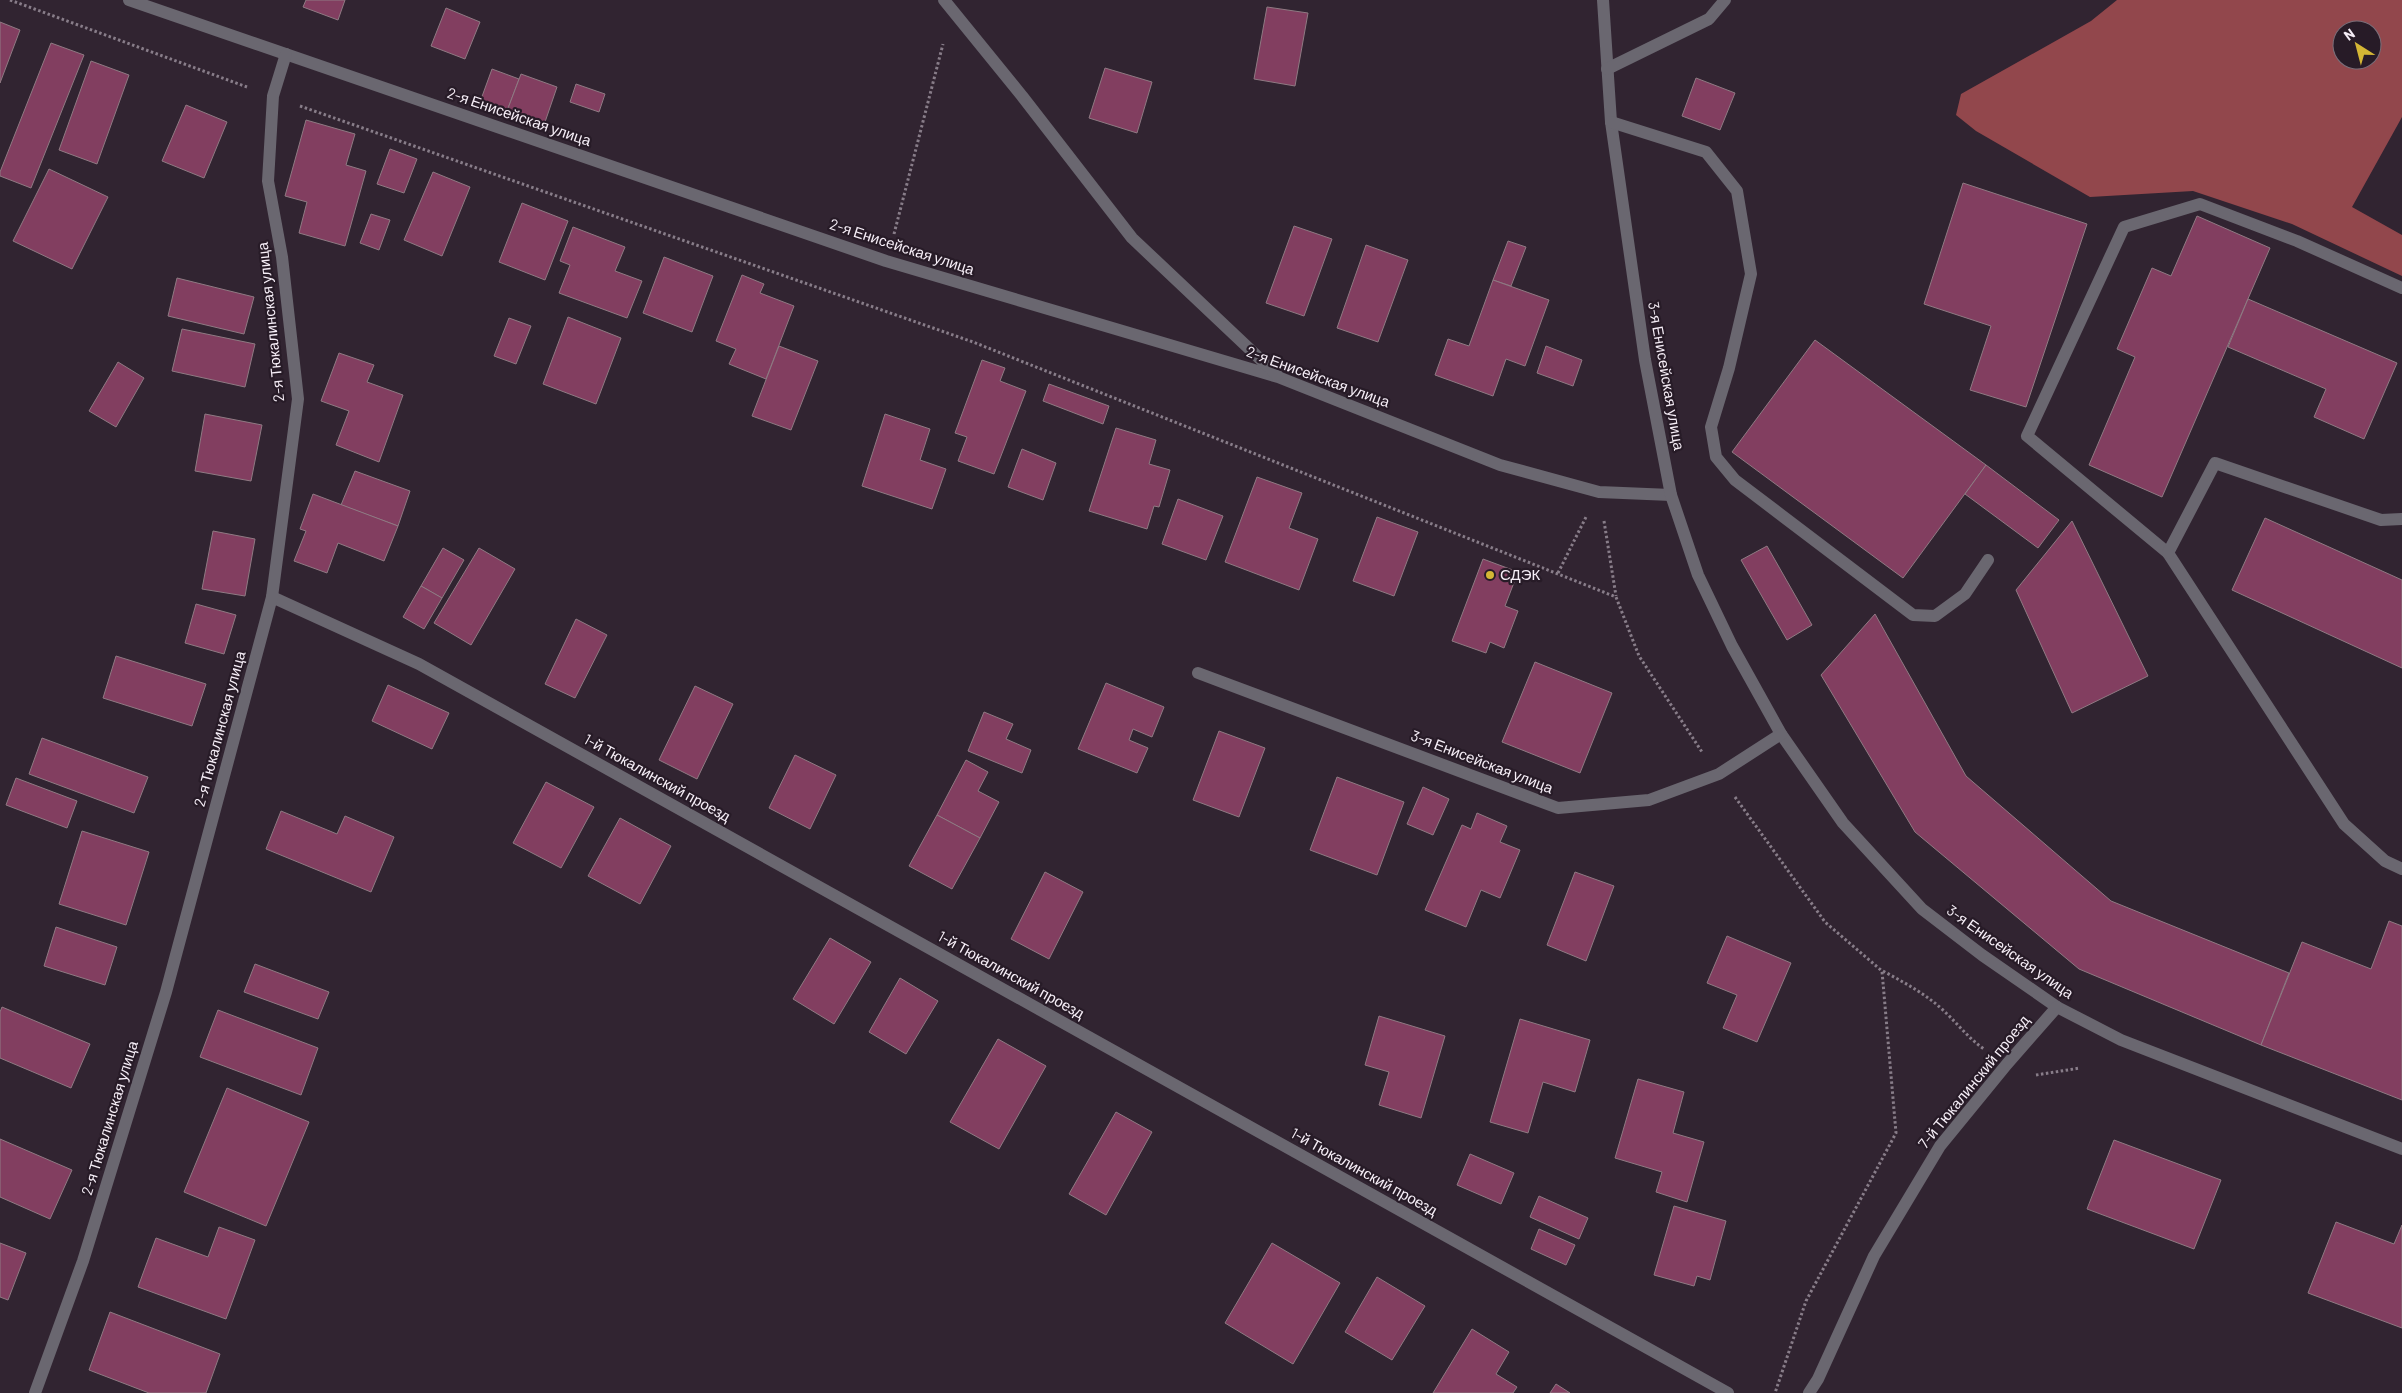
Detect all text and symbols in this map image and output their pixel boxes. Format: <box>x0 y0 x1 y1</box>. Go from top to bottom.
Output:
north arrow <box>2332 20 2382 70</box>
text: N <box>2340 24 2358 44</box>
street label: 2-я Енисейская улица <box>445 83 594 149</box>
street label: 2-я Енисейская улица <box>828 214 978 278</box>
street label: 2-я Тюкалинская улица <box>253 241 287 403</box>
street label: 3-я Енисейская улица <box>1645 300 1689 452</box>
street label: 2-я Енисейская улица <box>1244 342 1393 411</box>
place label: СДЭК <box>1500 565 1540 583</box>
marker: СДЭК <box>1484 569 1496 581</box>
street label: 2-я Тюкалинская улица <box>190 648 249 809</box>
street label: 3-я Енисейская улица <box>1409 726 1557 797</box>
street label: 1-й Тюкалинский проезд <box>581 729 734 825</box>
street label: 3-я Енисейская улица <box>1944 901 2078 1002</box>
street label: 1-й Тюкалинский проезд <box>935 926 1088 1022</box>
street label: 7-й Тюкалинский проезд <box>1914 1011 2033 1152</box>
street label: 2-я Тюкалинская улица <box>77 1038 141 1197</box>
street label: 1-й Тюкалинский проезд <box>1288 1123 1441 1219</box>

